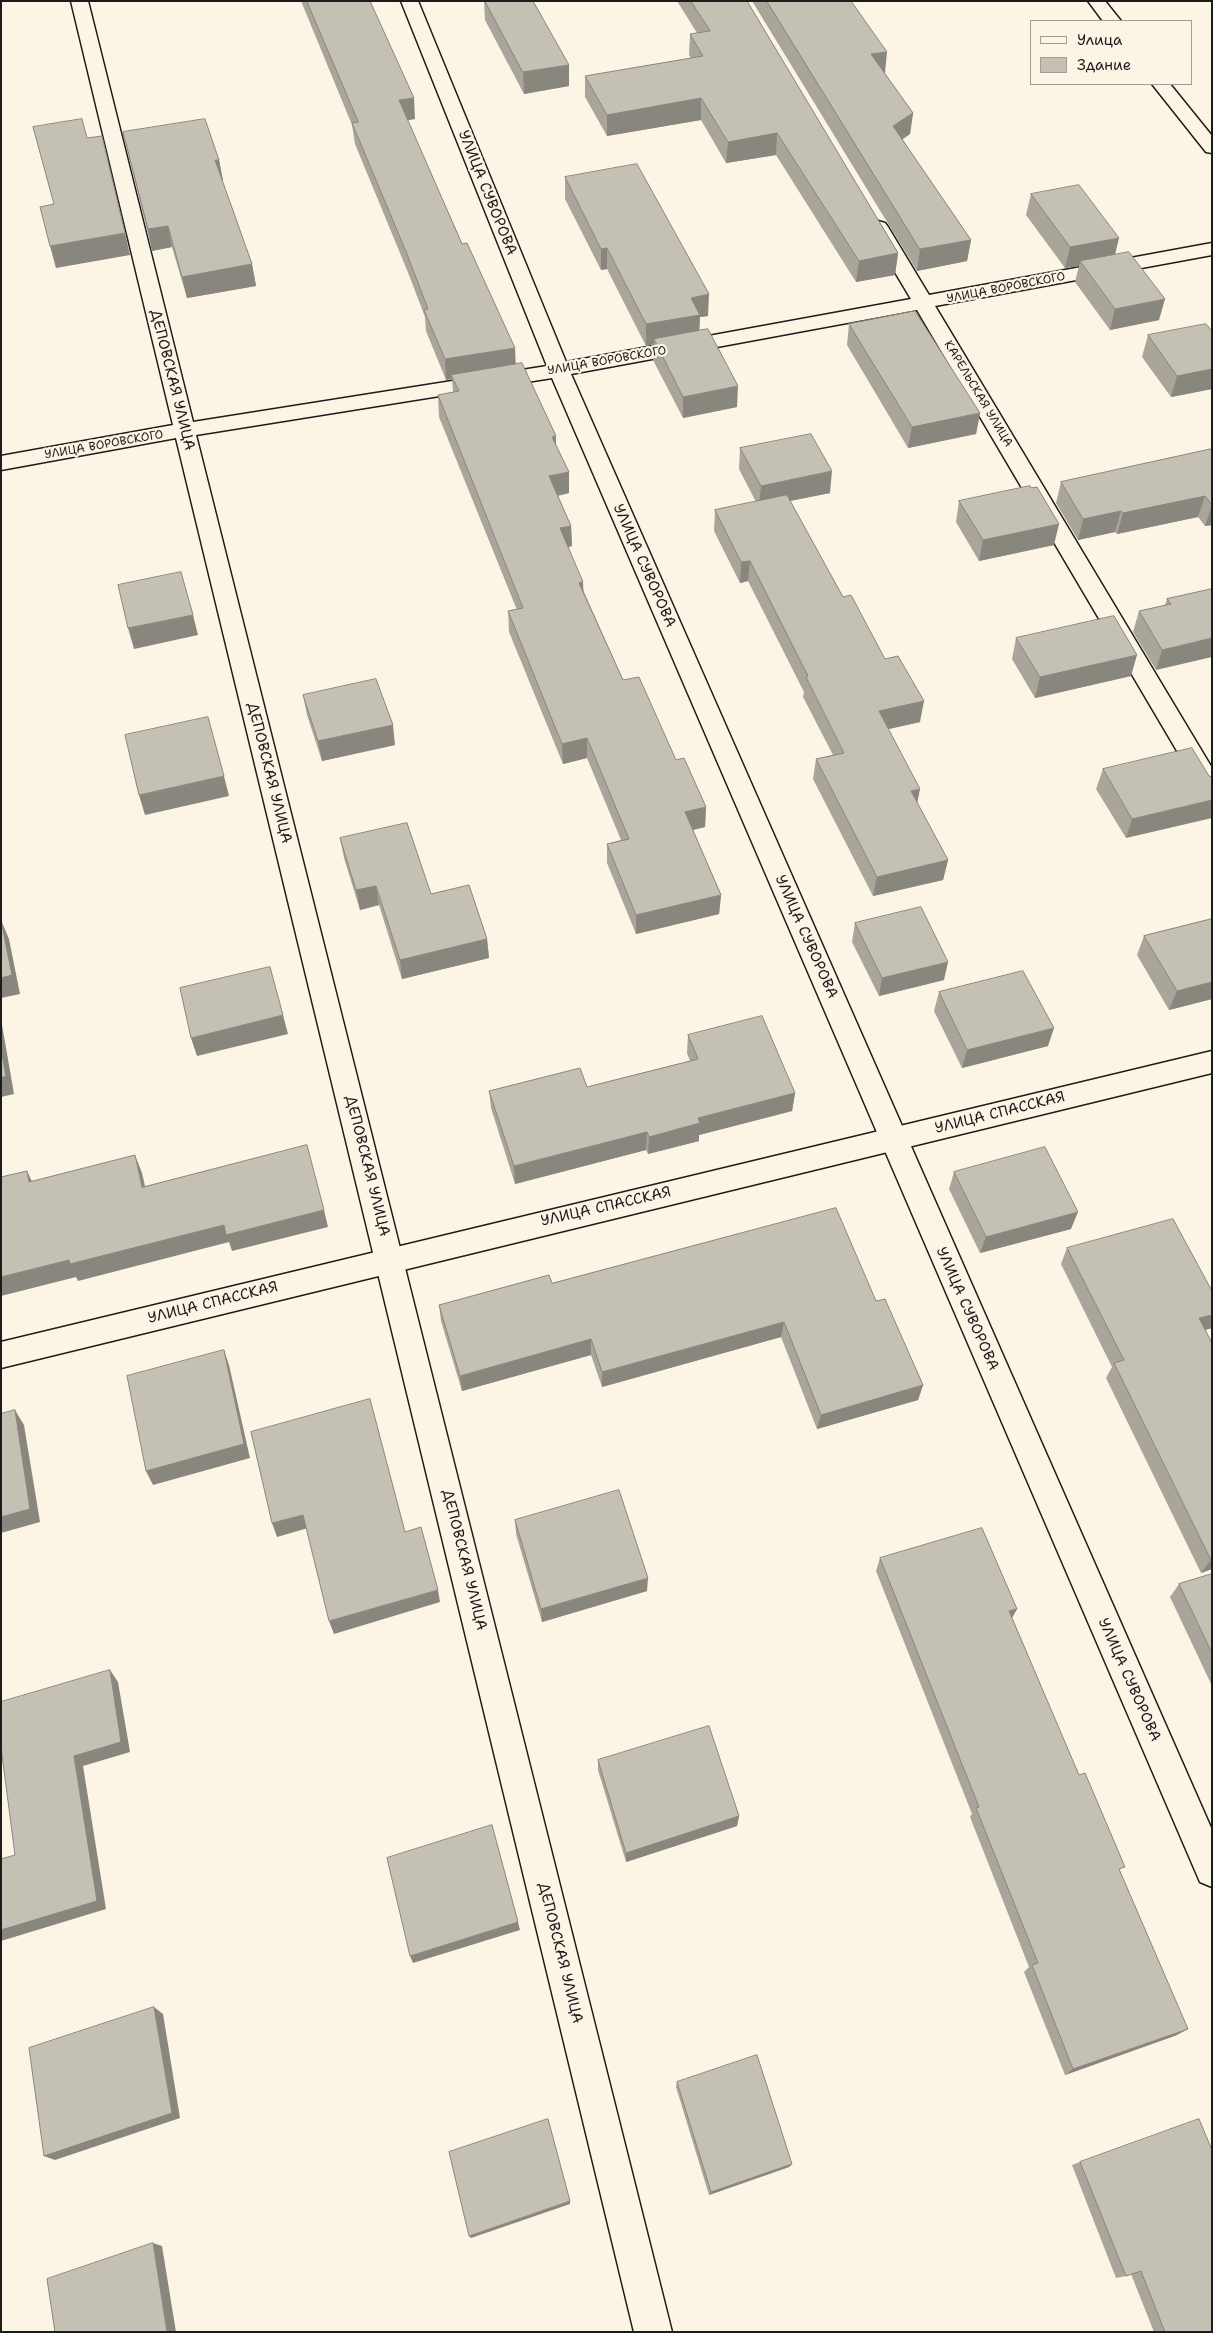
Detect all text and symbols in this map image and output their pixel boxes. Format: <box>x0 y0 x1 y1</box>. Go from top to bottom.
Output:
legend <box>1030 20 1193 85</box>
text: Улица <box>1077 30 1122 50</box>
text: Здание <box>1077 55 1131 75</box>
street label: УЛИЦА СУВОРОВА <box>454 128 520 258</box>
street label: УЛИЦА ВОРОВСКОГО <box>946 269 1066 307</box>
street label: ДЕПОВСКАЯ УЛИЦА <box>146 308 198 452</box>
street label: КАРЕЛЬСКАЯ УЛИЦА <box>941 338 1015 450</box>
street label: УЛИЦА ВОРОВСКОГО <box>547 343 667 379</box>
street label: УЛИЦА ВОРОВСКОГО <box>44 427 164 463</box>
street label: УЛИЦА СУВОРОВА <box>609 502 679 630</box>
street label: ДЕПОВСКАЯ УЛИЦА <box>243 701 295 845</box>
street label: УЛИЦА СУВОРОВА <box>771 873 841 1001</box>
street label: УЛИЦА СПАССКАЯ <box>933 1088 1067 1138</box>
street label: ДЕПОВСКАЯ УЛИЦА <box>341 1094 393 1238</box>
street label: УЛИЦА СПАССКАЯ <box>539 1183 673 1231</box>
street label: УЛИЦА СУВОРОВА <box>932 1245 1002 1373</box>
street label: УЛИЦА СПАССКАЯ <box>146 1278 280 1328</box>
street label: ДЕПОВСКАЯ УЛИЦА <box>438 1488 490 1632</box>
street label: УЛИЦА СУВОРОВА <box>1094 1616 1164 1744</box>
street label: ДЕПОВСКАЯ УЛИЦА <box>534 1881 586 2025</box>

